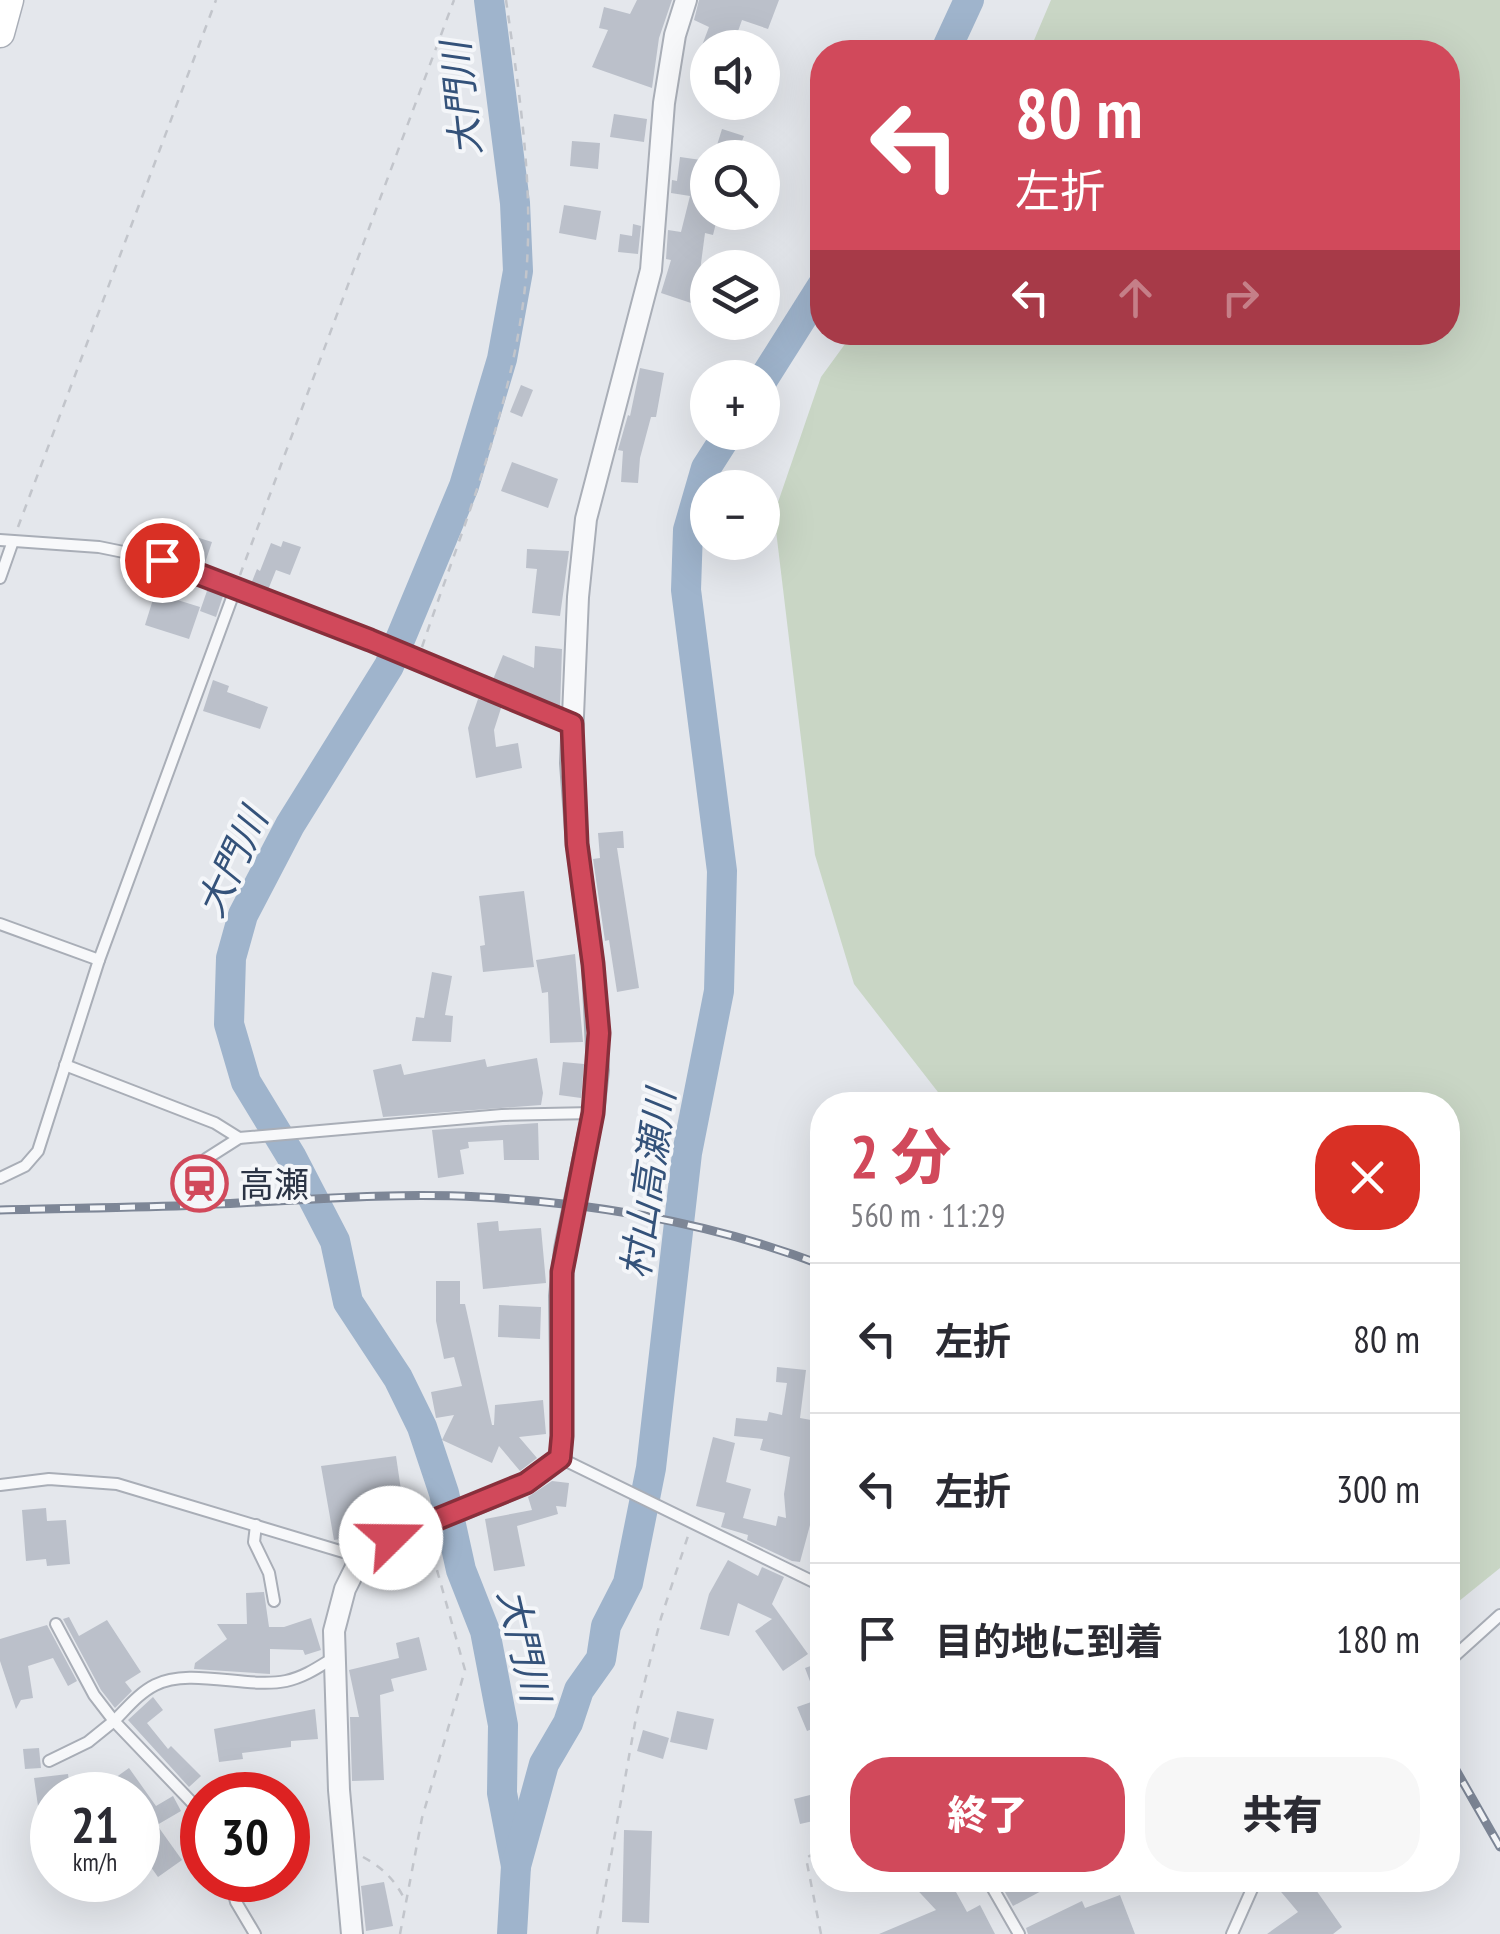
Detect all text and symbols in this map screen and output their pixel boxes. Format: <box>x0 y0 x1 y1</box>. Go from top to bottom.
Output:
map controls <box>690 30 780 560</box>
button: sound <box>690 30 780 120</box>
water label: 大門川 <box>429 36 490 158</box>
text: 80 m <box>1015 67 1143 157</box>
icon: left <box>850 80 980 210</box>
button: search <box>690 140 780 230</box>
text: 左折 <box>1015 161 1105 219</box>
button: layers <box>690 250 780 340</box>
icon: left <box>1003 270 1058 325</box>
icon: ahead <box>1108 270 1163 325</box>
icon: right <box>1213 270 1268 325</box>
button: + <box>690 360 780 450</box>
button: − <box>690 470 780 560</box>
pin <box>120 518 205 603</box>
icon: arrive <box>135 533 190 588</box>
water label: 大門川 <box>185 796 279 924</box>
water label: 村山高瀬川 <box>610 1083 685 1281</box>
text: 2 分 <box>850 1117 951 1195</box>
button: close <box>1315 1125 1420 1230</box>
station icon: 高瀬 <box>170 1154 230 1214</box>
place label: 高瀬 <box>239 1161 309 1207</box>
text: 560 m · 11:29 <box>850 1194 1005 1236</box>
icon: left <box>850 1311 905 1366</box>
text: 80 m <box>1353 1314 1420 1363</box>
text: 左折 <box>935 1316 1011 1365</box>
icon: left <box>850 1461 905 1516</box>
text: 300 m <box>1336 1464 1420 1513</box>
text: 左折 <box>935 1466 1011 1515</box>
position arrow <box>339 1486 443 1590</box>
water label: 大門川 <box>488 1584 563 1710</box>
icon: arrive <box>850 1611 905 1666</box>
text: 180 m <box>1336 1614 1420 1663</box>
text: 目的地に到着 <box>935 1616 1163 1665</box>
button: 終了 <box>850 1757 1125 1872</box>
button: 共有 <box>1145 1757 1420 1872</box>
speed limit sign: 30 <box>180 1772 310 1902</box>
text: 21 <box>71 1792 119 1857</box>
text: km/h <box>73 1846 117 1878</box>

